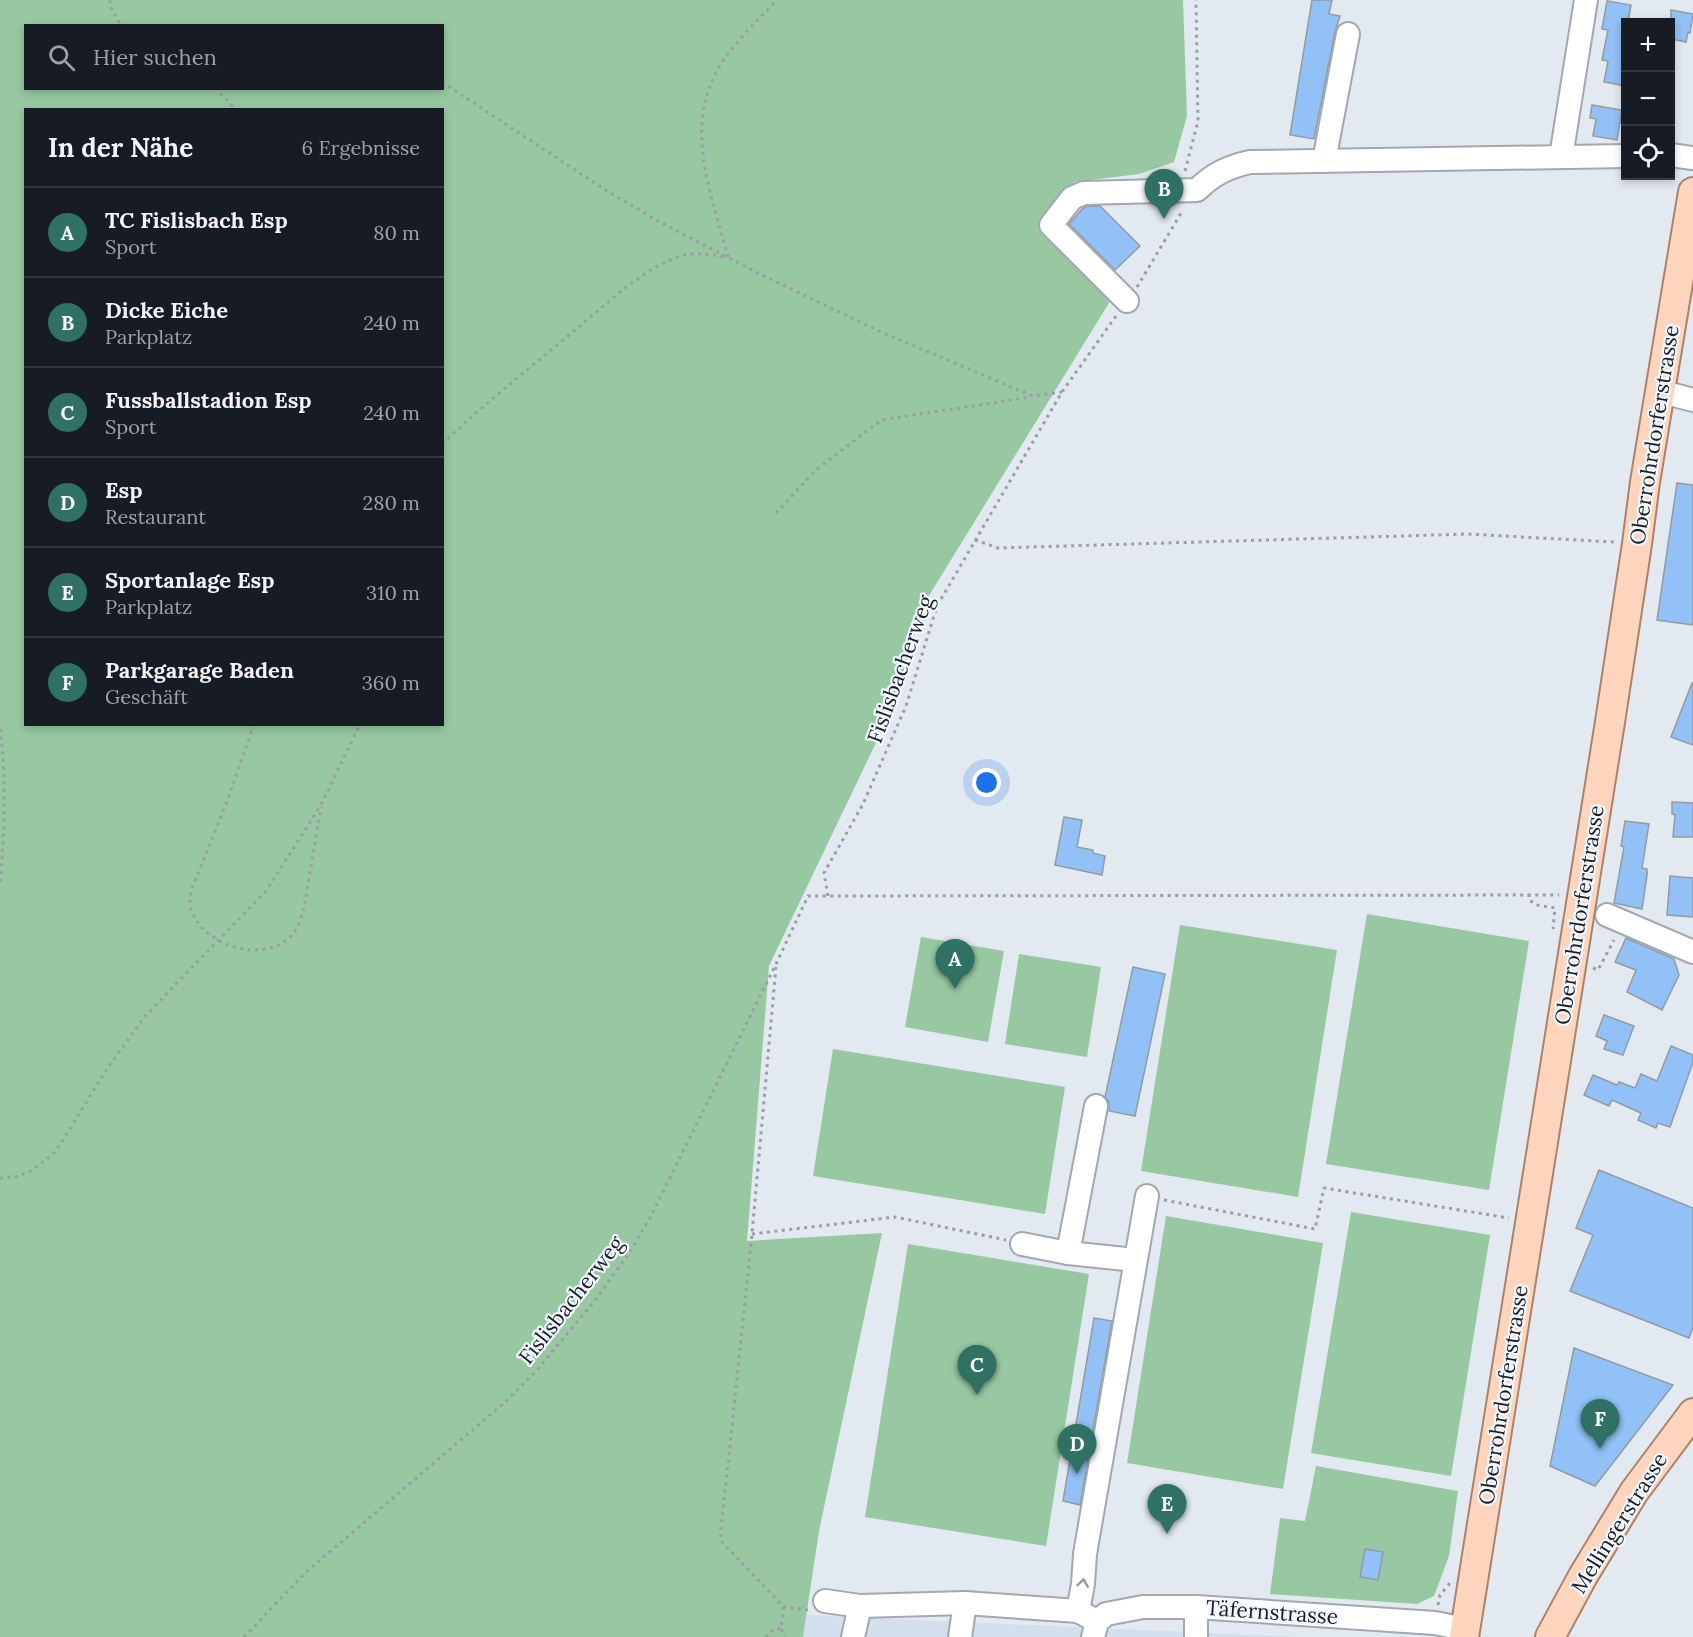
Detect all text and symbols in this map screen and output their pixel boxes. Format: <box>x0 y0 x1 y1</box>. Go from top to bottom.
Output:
map controls <box>1621 18 1675 180</box>
button: + <box>1621 18 1675 72</box>
search box <box>24 24 444 90</box>
icon: search <box>45 41 78 74</box>
text: Hier suchen <box>93 43 217 71</box>
button: − <box>1621 72 1675 126</box>
button: locate <box>1621 126 1675 180</box>
text: In der Nähe <box>48 131 193 164</box>
text: 6 Ergebnisse <box>302 135 420 160</box>
pin: B <box>1144 170 1184 219</box>
text: TC Fislisbach Esp <box>105 206 288 234</box>
text: A <box>61 220 74 245</box>
text: 80 m <box>373 220 420 245</box>
text: Sport <box>105 234 156 259</box>
text: Dicke Eiche <box>105 296 228 324</box>
text: B <box>61 310 74 335</box>
text: 240 m <box>363 310 420 335</box>
street label: Oberrohrdorferstrasse <box>1623 323 1685 547</box>
text: Parkplatz <box>105 324 192 349</box>
text: Fussballstadion Esp <box>105 386 312 414</box>
text: C <box>61 400 74 425</box>
text: 240 m <box>363 400 420 425</box>
text: Sport <box>105 414 156 439</box>
text: Esp <box>105 476 143 504</box>
text: D <box>60 490 75 515</box>
text: 280 m <box>362 490 420 515</box>
text: Restaurant <box>105 504 206 529</box>
text: Sportanlage Esp <box>105 566 274 594</box>
text: E <box>61 580 74 605</box>
text: 310 m <box>366 580 420 605</box>
street label: Fislisbacherweg <box>861 591 939 747</box>
text: Parkplatz <box>105 594 192 619</box>
text: Parkgarage Baden <box>105 656 294 684</box>
text: F <box>62 670 73 695</box>
text: 360 m <box>362 670 420 695</box>
text: Geschäft <box>105 684 188 709</box>
your location <box>972 768 1001 797</box>
street label: Oberrohrdorferstrasse <box>1548 803 1610 1027</box>
pin: A <box>936 940 974 989</box>
street label: Fislisbacherweg <box>513 1230 630 1370</box>
street label: Oberrohrdorferstrasse <box>1472 1283 1534 1507</box>
pin: C <box>958 1346 996 1395</box>
pin: F <box>1580 1400 1620 1449</box>
pin: D <box>1058 1424 1096 1474</box>
street label: Mellingerstrasse <box>1565 1448 1673 1598</box>
pin: E <box>1148 1484 1186 1534</box>
one-way arrow <box>1076 1578 1089 1587</box>
street label: Täfernstrasse <box>1205 1594 1339 1630</box>

